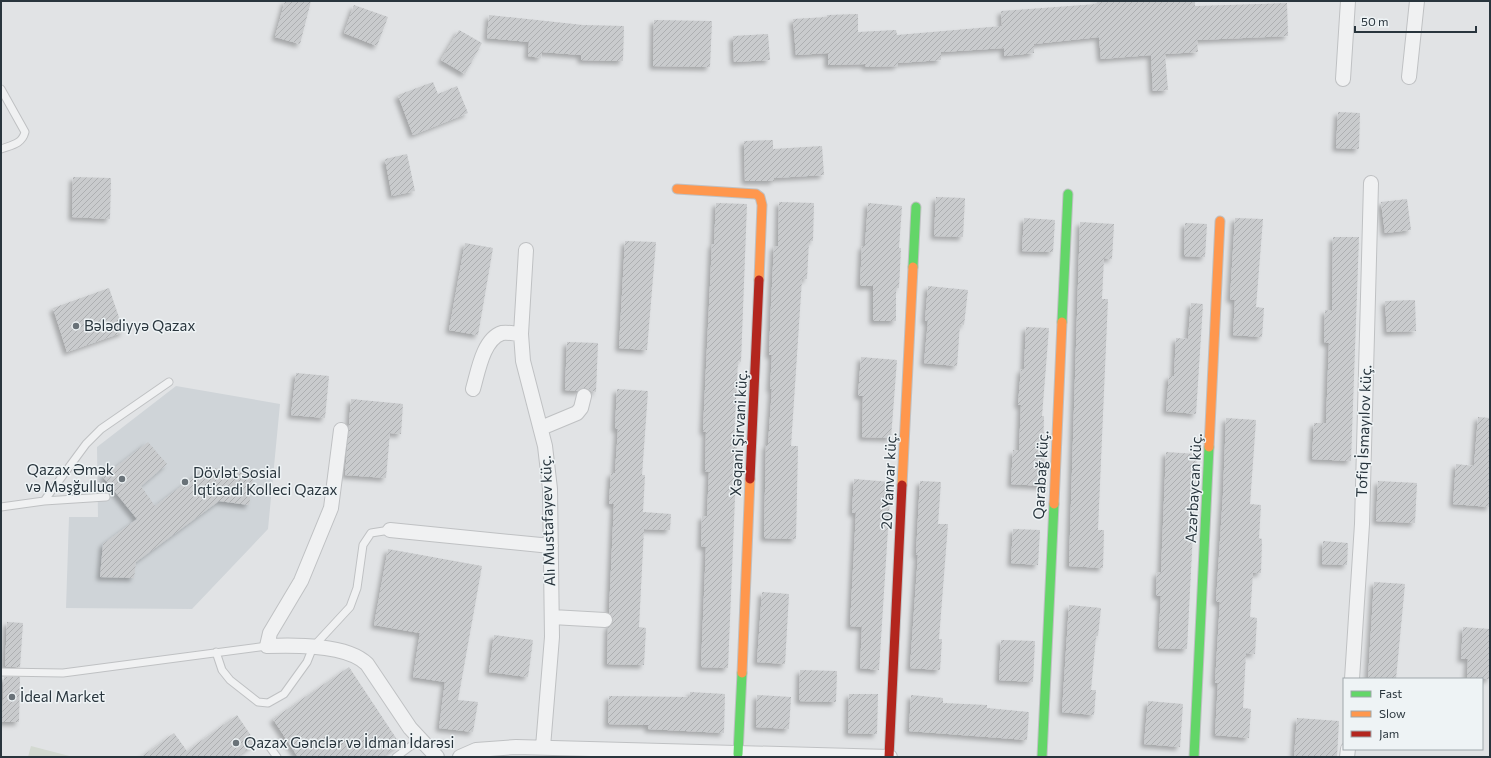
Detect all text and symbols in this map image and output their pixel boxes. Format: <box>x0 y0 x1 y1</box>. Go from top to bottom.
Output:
scale bar <box>1355 8 1476 34</box>
text: 50 m <box>1361 14 1389 28</box>
place label: Bələdiyyə Qazax <box>84 316 195 334</box>
marker: Bələdiyyə Qazax <box>71 321 81 331</box>
street label: Tofiq İsmayılov küç. <box>1352 364 1374 498</box>
street label: Xəqani Şirvani küç. <box>726 369 750 497</box>
street label: Qarabağ küç. <box>1029 430 1051 520</box>
street label: 20 Yanvar küç. <box>876 432 900 530</box>
street label: Azərbaycan küç. <box>1181 433 1205 543</box>
street label: Alı Mustafayev küç. <box>536 455 558 587</box>
place label: Qazax Əmək və Məşğulluq <box>26 460 114 495</box>
place label: Dövlət Sosial İqtisadi Kolleci Qazax <box>193 463 338 498</box>
marker: Qazax Əmək və Məşğulluq <box>117 474 127 484</box>
marker: Dövlət Sosial İqtisadi Kolleci Qazax <box>180 477 190 487</box>
legend <box>1343 678 1483 750</box>
text: Fast <box>1379 686 1402 700</box>
place label: İdeal Market <box>20 687 105 705</box>
marker: İdeal Market <box>7 692 17 702</box>
text: Slow <box>1379 706 1406 720</box>
text: Jam <box>1379 726 1399 741</box>
place label: Qazax Gənclər və İdman İdarəsi <box>244 733 454 751</box>
marker: Qazax Gənclər və İdman İdarəsi <box>231 738 241 748</box>

